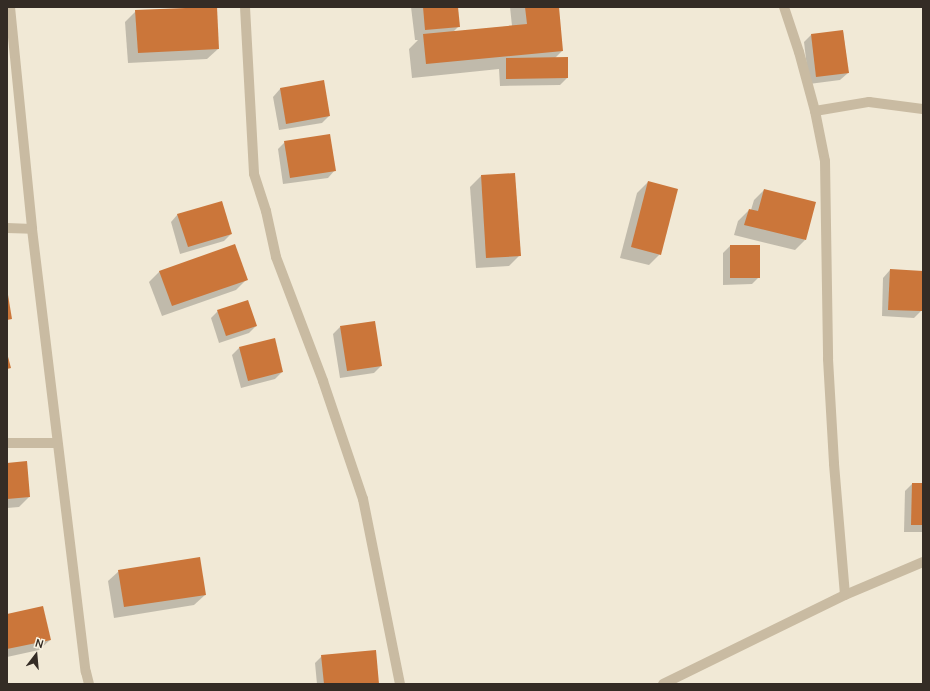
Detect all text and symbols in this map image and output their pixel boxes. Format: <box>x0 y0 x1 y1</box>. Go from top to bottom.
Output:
north arrow <box>16 635 56 675</box>
text: N <box>34 635 45 651</box>

